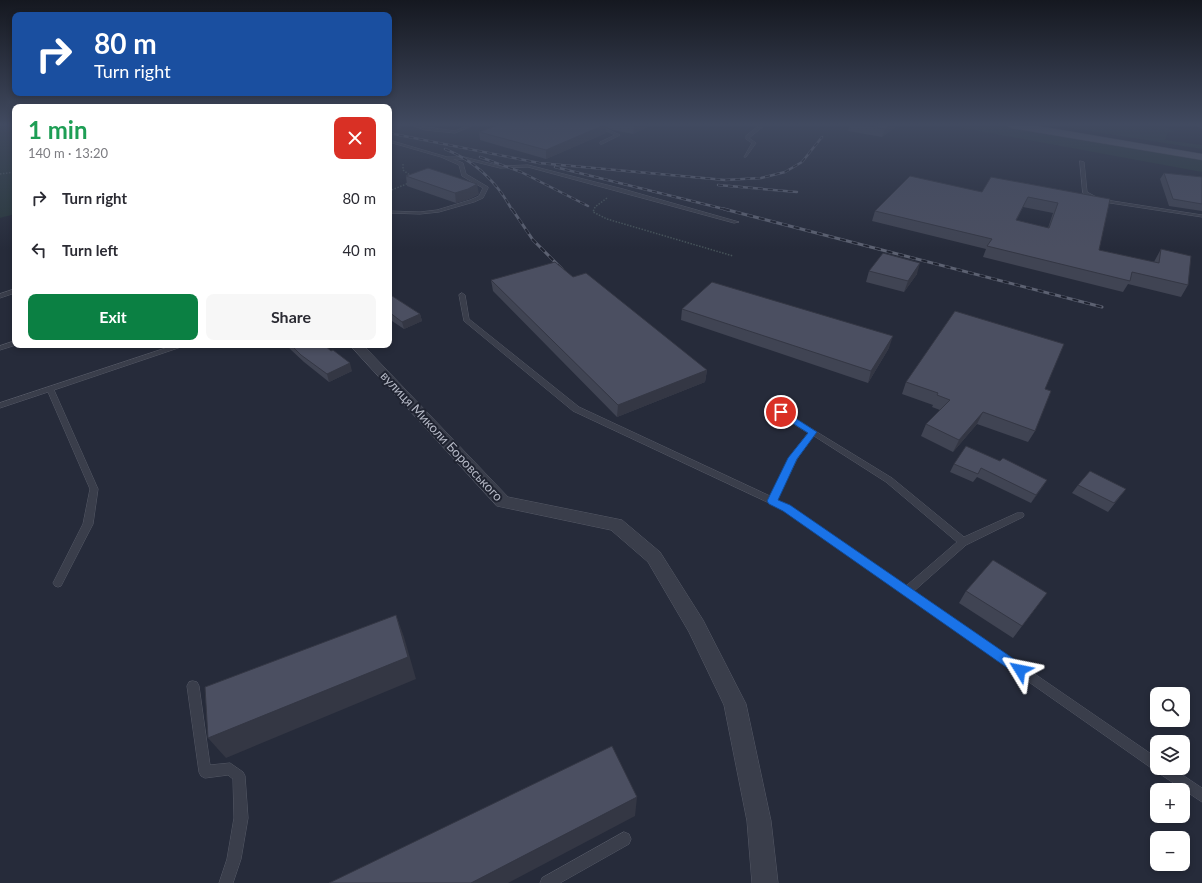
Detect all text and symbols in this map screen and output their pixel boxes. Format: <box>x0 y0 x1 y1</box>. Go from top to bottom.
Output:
text: 80 m <box>94 26 157 60</box>
icon: right <box>28 28 80 80</box>
text: Turn right <box>94 60 171 82</box>
text: 1 min <box>28 115 88 144</box>
button: close <box>334 117 376 159</box>
text: 140 m · 13:20 <box>28 145 108 161</box>
icon: right <box>28 187 50 209</box>
text: Turn right <box>62 189 127 207</box>
text: 80 m <box>342 189 376 207</box>
icon: left <box>28 239 50 261</box>
text: Turn left <box>62 241 118 259</box>
text: 40 m <box>342 241 376 259</box>
button: Exit <box>28 294 198 340</box>
button: Share <box>206 294 376 340</box>
street label: вулиця Миколи Боровського <box>378 368 506 504</box>
pin <box>764 395 798 429</box>
icon: arrive <box>770 401 792 423</box>
position arrow <box>999 649 1041 691</box>
map controls <box>1150 687 1190 871</box>
button: search <box>1150 687 1190 727</box>
button: layers <box>1150 735 1190 775</box>
button: + <box>1150 783 1190 823</box>
button: − <box>1150 831 1190 871</box>

